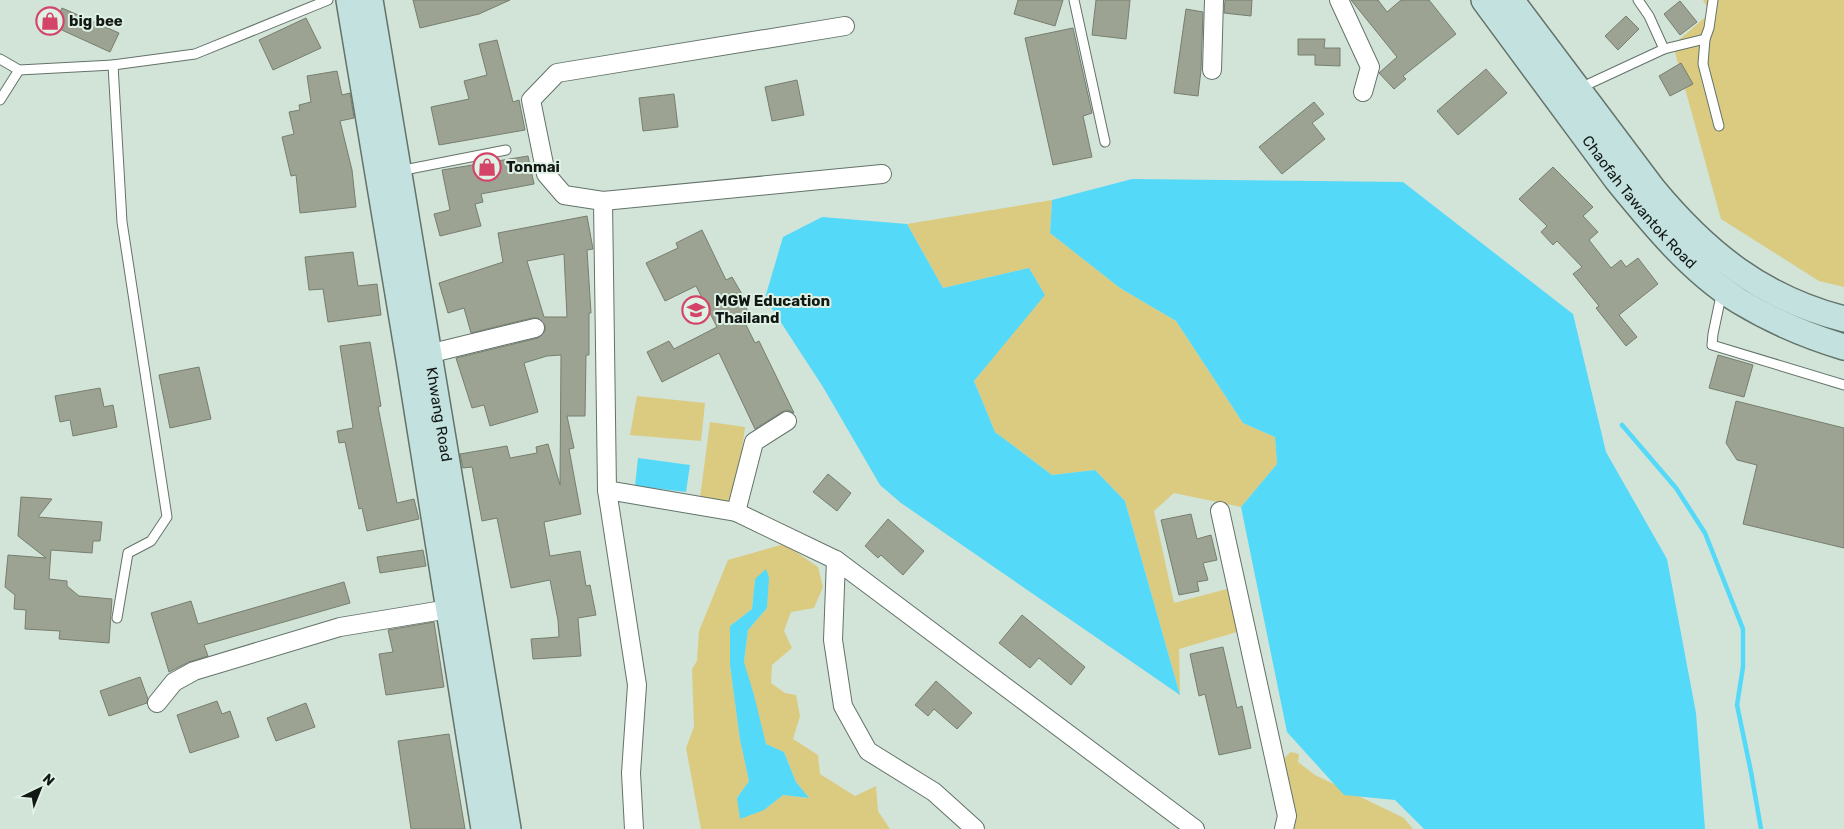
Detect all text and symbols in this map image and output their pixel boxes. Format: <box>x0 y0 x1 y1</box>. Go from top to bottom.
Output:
shop icon: big bee <box>35 6 65 36</box>
place label: big bee <box>69 12 123 30</box>
street label: Chaofah Tawantok Road <box>1578 132 1700 272</box>
shop icon: Tonmai <box>472 152 502 182</box>
place label: Tonmai <box>506 158 560 176</box>
place label: MGW Education Thailand <box>715 292 830 327</box>
school or university icon: MGW Education Thailand <box>681 295 711 325</box>
street label: Khwang Road <box>422 366 456 463</box>
north arrow <box>15 764 65 814</box>
text: N <box>39 770 58 790</box>

